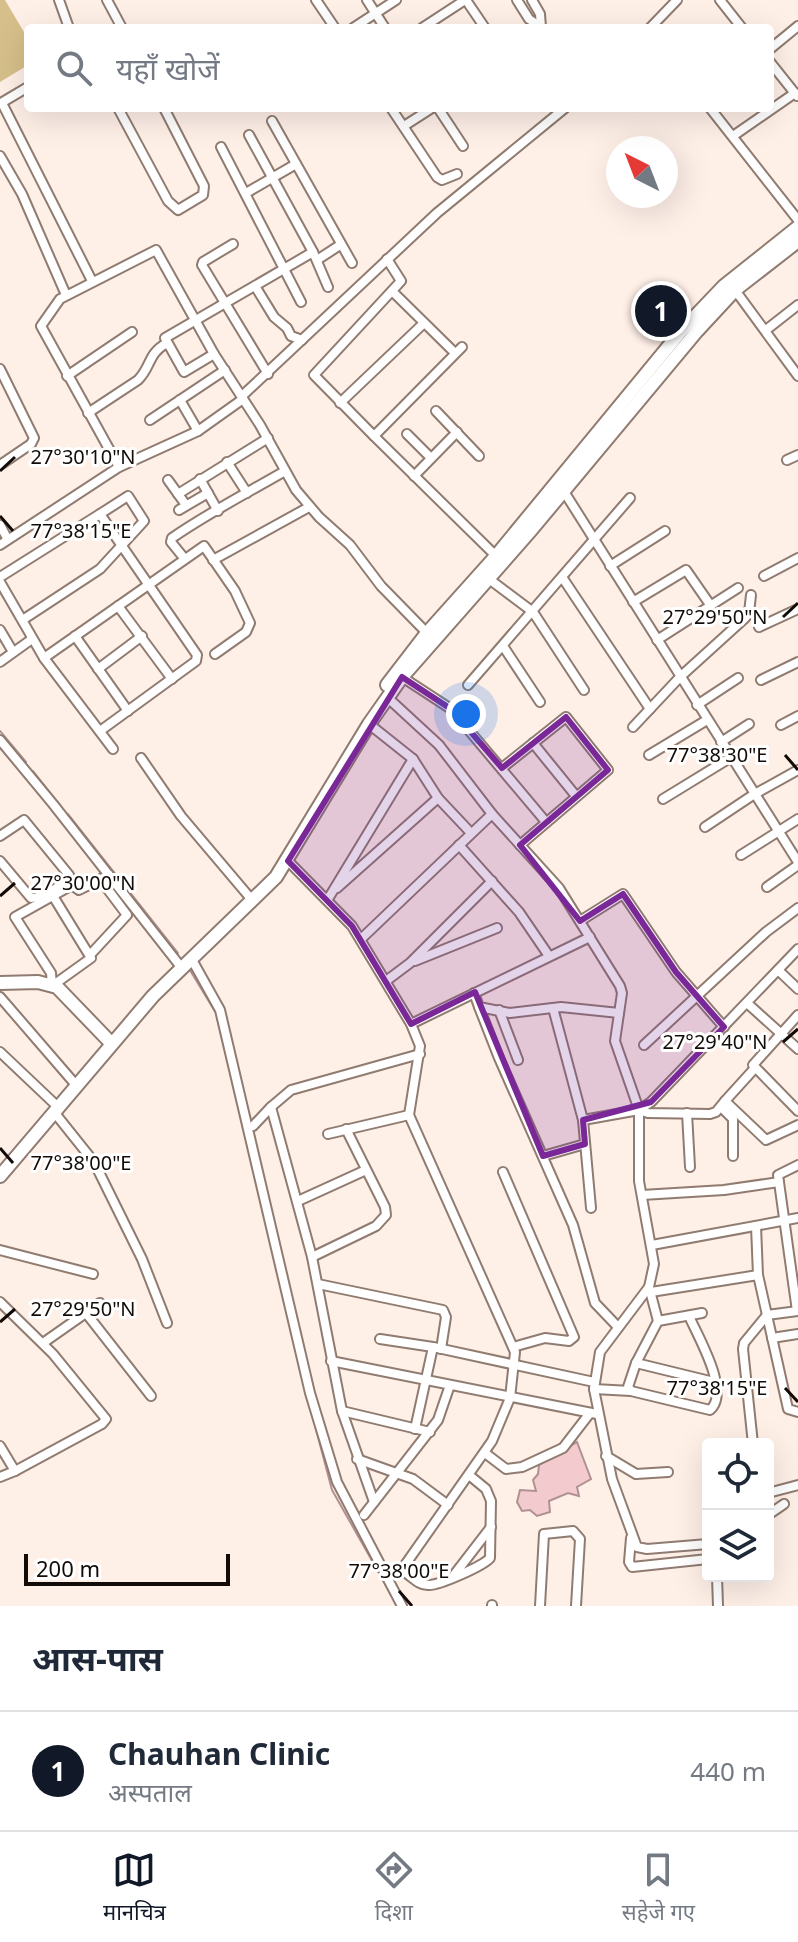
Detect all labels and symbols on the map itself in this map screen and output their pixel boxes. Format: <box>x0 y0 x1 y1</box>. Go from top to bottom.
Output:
north arrow <box>606 136 678 208</box>
pin: 1 <box>635 281 687 341</box>
text: 27°30'10"N <box>30 443 136 470</box>
text: 77°38'15"E <box>31 517 131 544</box>
text: 27°29'50"N <box>662 603 768 630</box>
your location <box>446 694 486 734</box>
text: 77°38'30"E <box>667 741 767 768</box>
text: 27°30'00"N <box>30 869 136 896</box>
text: 27°29'40"N <box>662 1028 768 1055</box>
text: 77°38'00"E <box>31 1149 131 1176</box>
text: 27°29'50"N <box>30 1295 136 1322</box>
text: 77°38'15"E <box>667 1374 767 1401</box>
scale bar <box>24 1550 230 1586</box>
text: 77°38'00"E <box>349 1557 449 1584</box>

